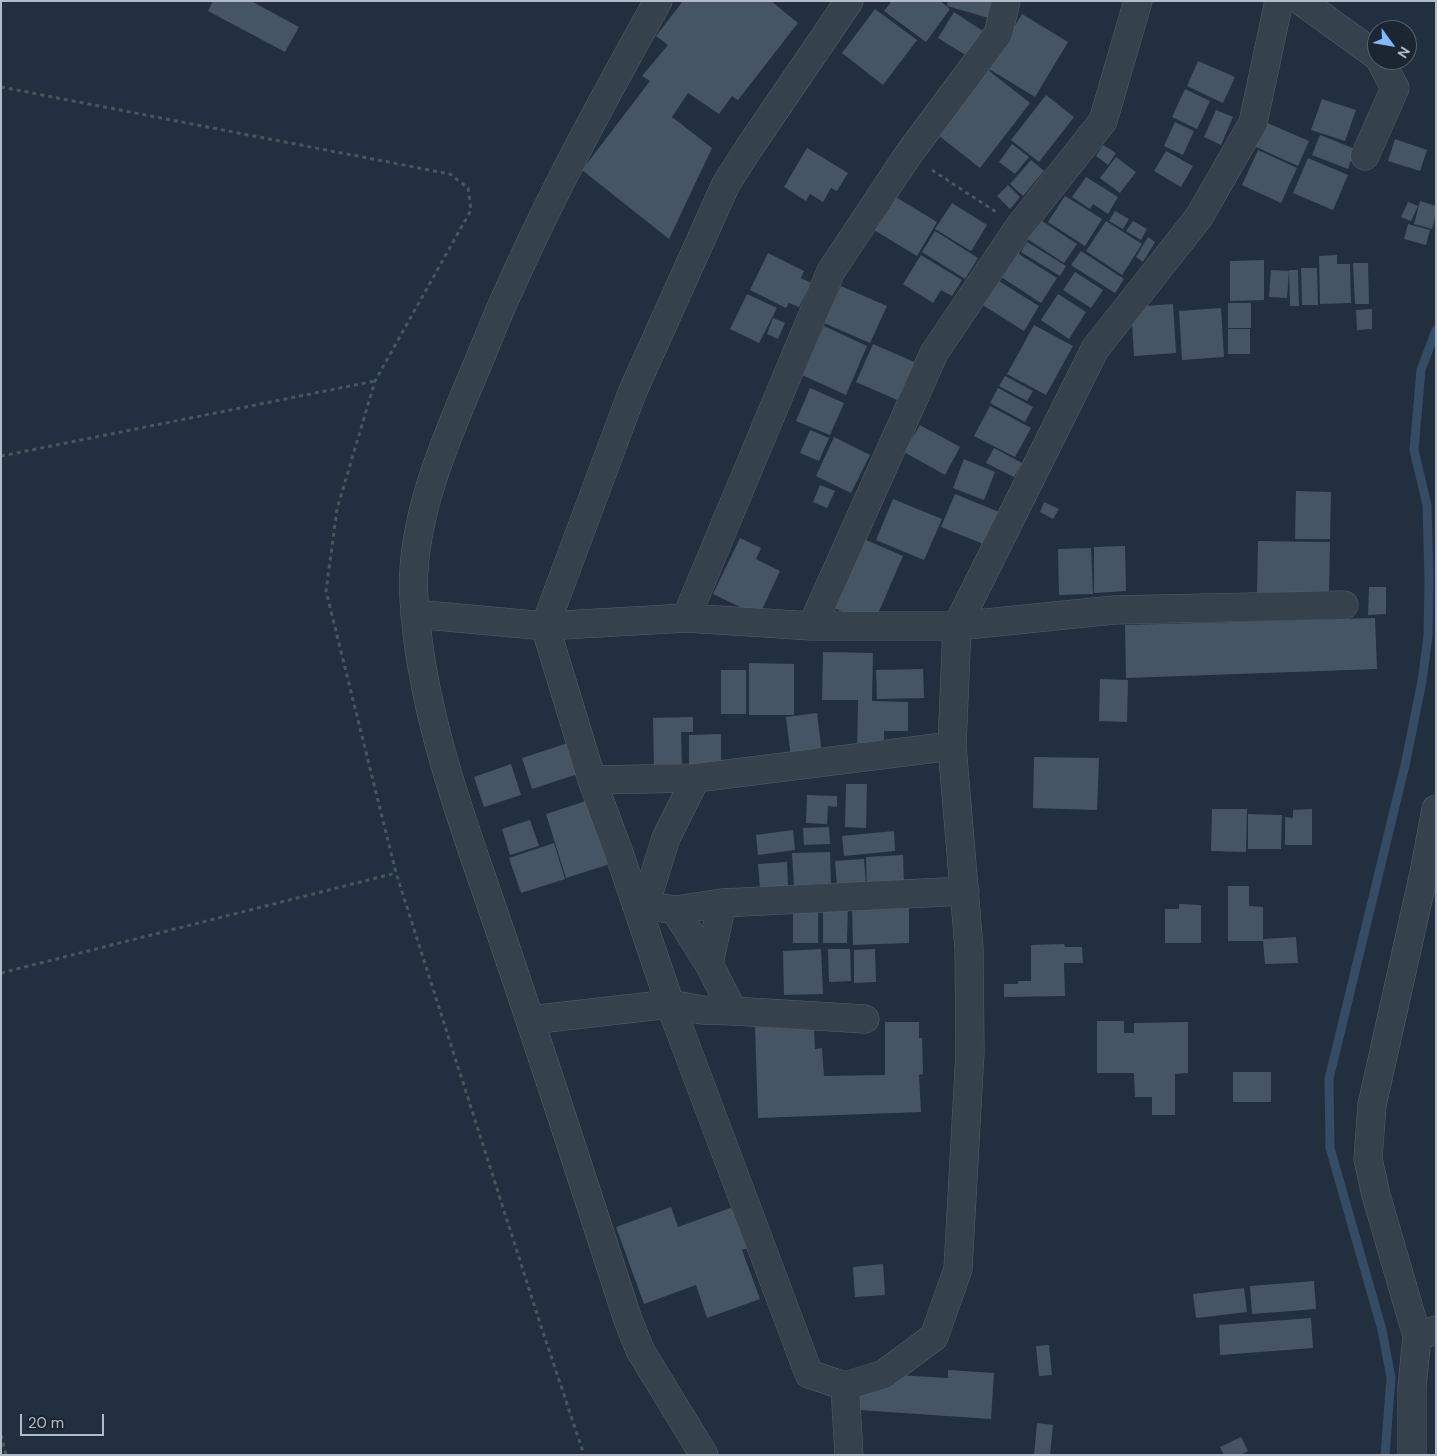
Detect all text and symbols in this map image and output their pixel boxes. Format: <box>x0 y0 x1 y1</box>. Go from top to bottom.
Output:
north arrow <box>1367 20 1417 70</box>
text: N <box>1394 43 1414 62</box>
scale bar <box>22 1404 106 1436</box>
text: 20 m <box>28 1413 64 1433</box>

